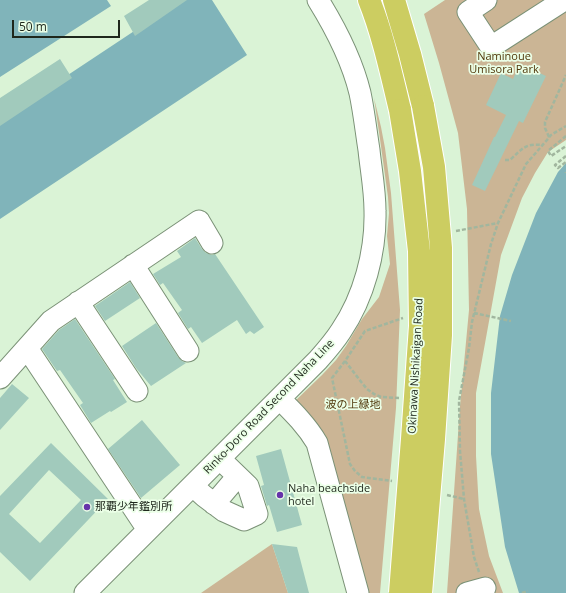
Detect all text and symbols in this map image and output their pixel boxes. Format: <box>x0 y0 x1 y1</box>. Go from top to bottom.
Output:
scale bar <box>14 12 122 38</box>
text: 50 m <box>19 18 47 35</box>
park label: Naminoue Umisora Park <box>469 50 539 76</box>
street label: Okinawa Nishikaigan Road <box>406 298 426 434</box>
street label: Rinko-Doro Road Second Naha Line <box>201 337 337 477</box>
park label: 波の上緑地 <box>326 398 380 412</box>
place label: Naha beachside hotel <box>288 482 370 508</box>
marker: Naha beachside hotel <box>275 490 285 500</box>
place label: 那覇少年鑑別所 <box>95 500 172 514</box>
marker: 那覇少年鑑別所 <box>82 502 92 512</box>

